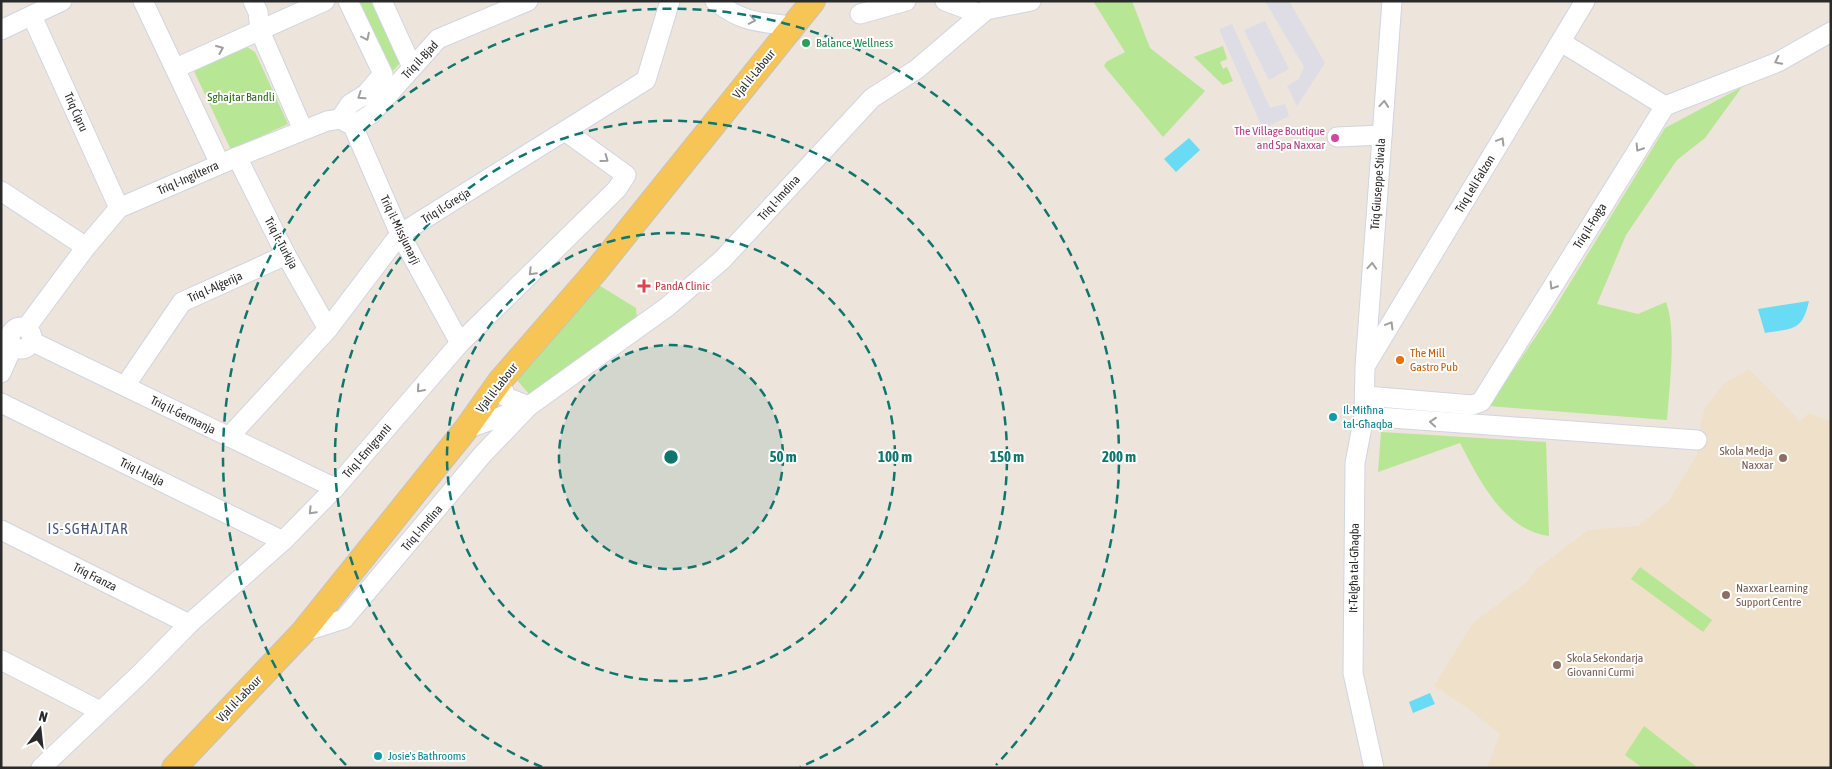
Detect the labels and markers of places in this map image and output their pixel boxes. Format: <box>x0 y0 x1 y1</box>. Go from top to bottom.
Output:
place label: Balance Wellness <box>816 36 893 50</box>
marker: Balance Wellness <box>800 37 812 49</box>
place label: The Village Boutique and Spa Naxxar <box>1234 124 1325 152</box>
marker: The Village Boutique and Spa Naxxar <box>1329 132 1341 144</box>
marker: PandA Clinic <box>637 279 651 293</box>
place label: PandA Clinic <box>655 279 710 293</box>
place label: The Mill Gastro Pub <box>1410 346 1458 374</box>
marker: The Mill Gastro Pub <box>1394 354 1406 366</box>
place label: Il-Mitħna tal-Għaqba <box>1343 403 1393 431</box>
marker: Il-Mitħna tal-Għaqba <box>1327 411 1339 423</box>
place label: Skola Medja Naxxar <box>1719 444 1773 472</box>
centre of rings <box>662 448 680 466</box>
marker: Skola Medja Naxxar <box>1777 452 1789 464</box>
place label: Naxxar Learning Support Centre <box>1736 581 1809 609</box>
marker: Naxxar Learning Support Centre <box>1720 589 1732 601</box>
place label: Skola Sekondarja Giovanni Curmi <box>1567 651 1643 679</box>
marker: Skola Sekondarja Giovanni Curmi <box>1551 659 1563 671</box>
place label: Josie's Bathrooms <box>388 749 466 763</box>
marker: Josie's Bathrooms <box>372 750 384 762</box>

